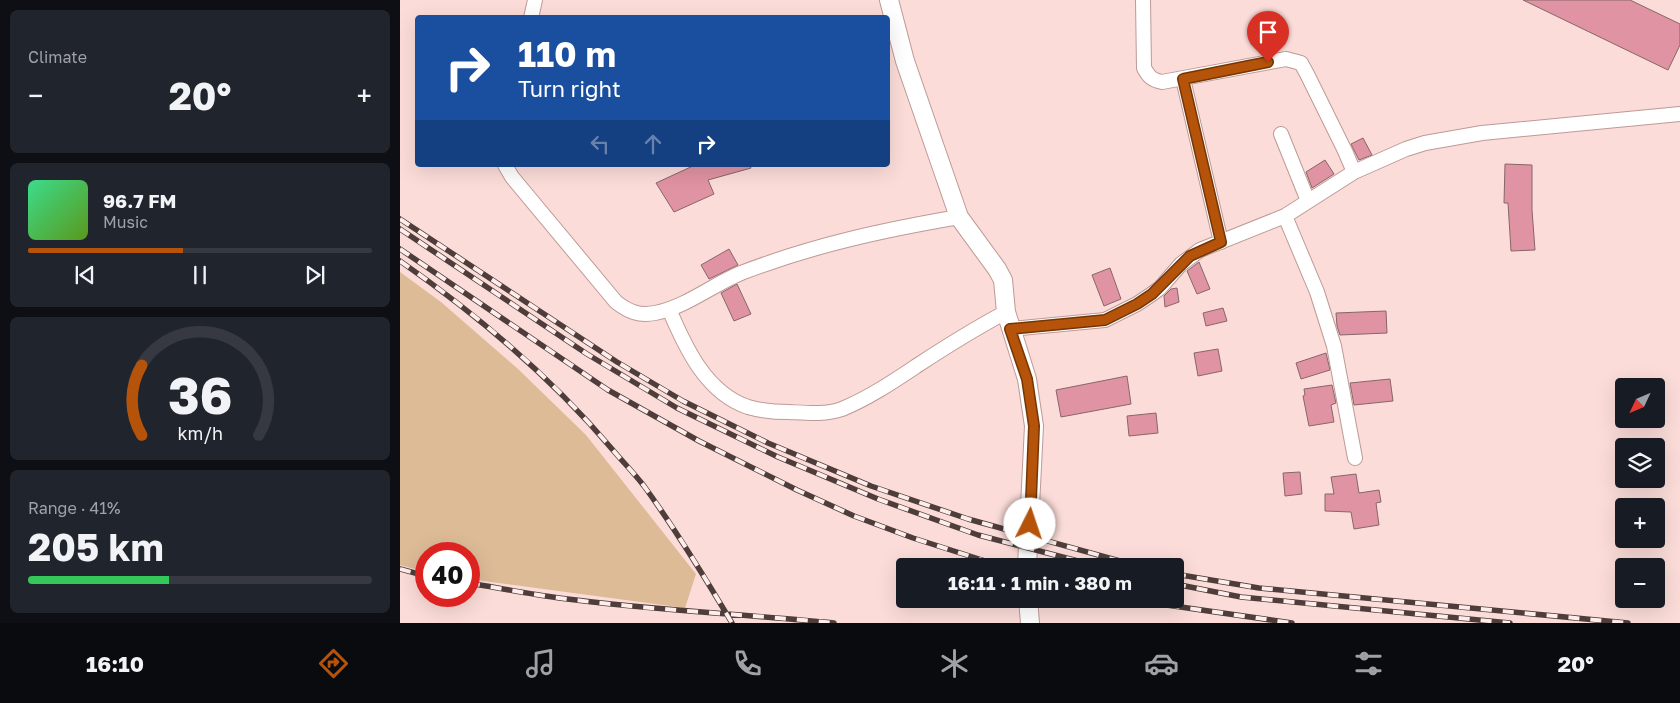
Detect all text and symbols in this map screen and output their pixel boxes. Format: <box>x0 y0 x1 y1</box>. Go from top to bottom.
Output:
pin <box>1247 11 1289 62</box>
icon: arrive <box>1254 18 1282 46</box>
text: 110 m <box>518 33 616 75</box>
icon: right <box>435 35 500 100</box>
text: Climate <box>28 47 87 67</box>
text: 20° <box>169 73 231 118</box>
text: Turn right <box>518 75 621 102</box>
text: − <box>28 79 43 112</box>
text: + <box>357 79 372 112</box>
icon: left <box>586 130 614 158</box>
icon: ahead <box>639 130 667 158</box>
icon: right <box>692 130 720 158</box>
text: 96.7 FM <box>103 189 177 212</box>
text: Music <box>103 212 148 232</box>
icon: previous <box>71 261 99 289</box>
icon: pause <box>186 261 214 289</box>
icon: next <box>301 261 329 289</box>
text: 36 <box>168 363 232 425</box>
north arrow <box>1615 378 1665 428</box>
map controls <box>1615 378 1665 608</box>
text: km/h <box>177 422 223 444</box>
button: layers <box>1615 438 1665 488</box>
position arrow <box>1003 497 1055 549</box>
text: Range · 41% <box>28 498 120 518</box>
button: + <box>1615 498 1665 548</box>
text: 205 km <box>28 524 164 569</box>
speed limit sign: 40 <box>415 542 480 607</box>
button: − <box>1615 558 1665 608</box>
text: 16:11 · 1 min · 380 m <box>948 571 1132 594</box>
icon: directions <box>316 646 351 681</box>
icon: music <box>523 646 558 681</box>
icon: phone <box>730 646 765 681</box>
icon: climate <box>937 646 972 681</box>
icon: car <box>1144 646 1179 681</box>
icon: filters <box>1351 646 1386 681</box>
text: 16:10 <box>86 650 144 677</box>
text: 20° <box>1558 650 1594 677</box>

